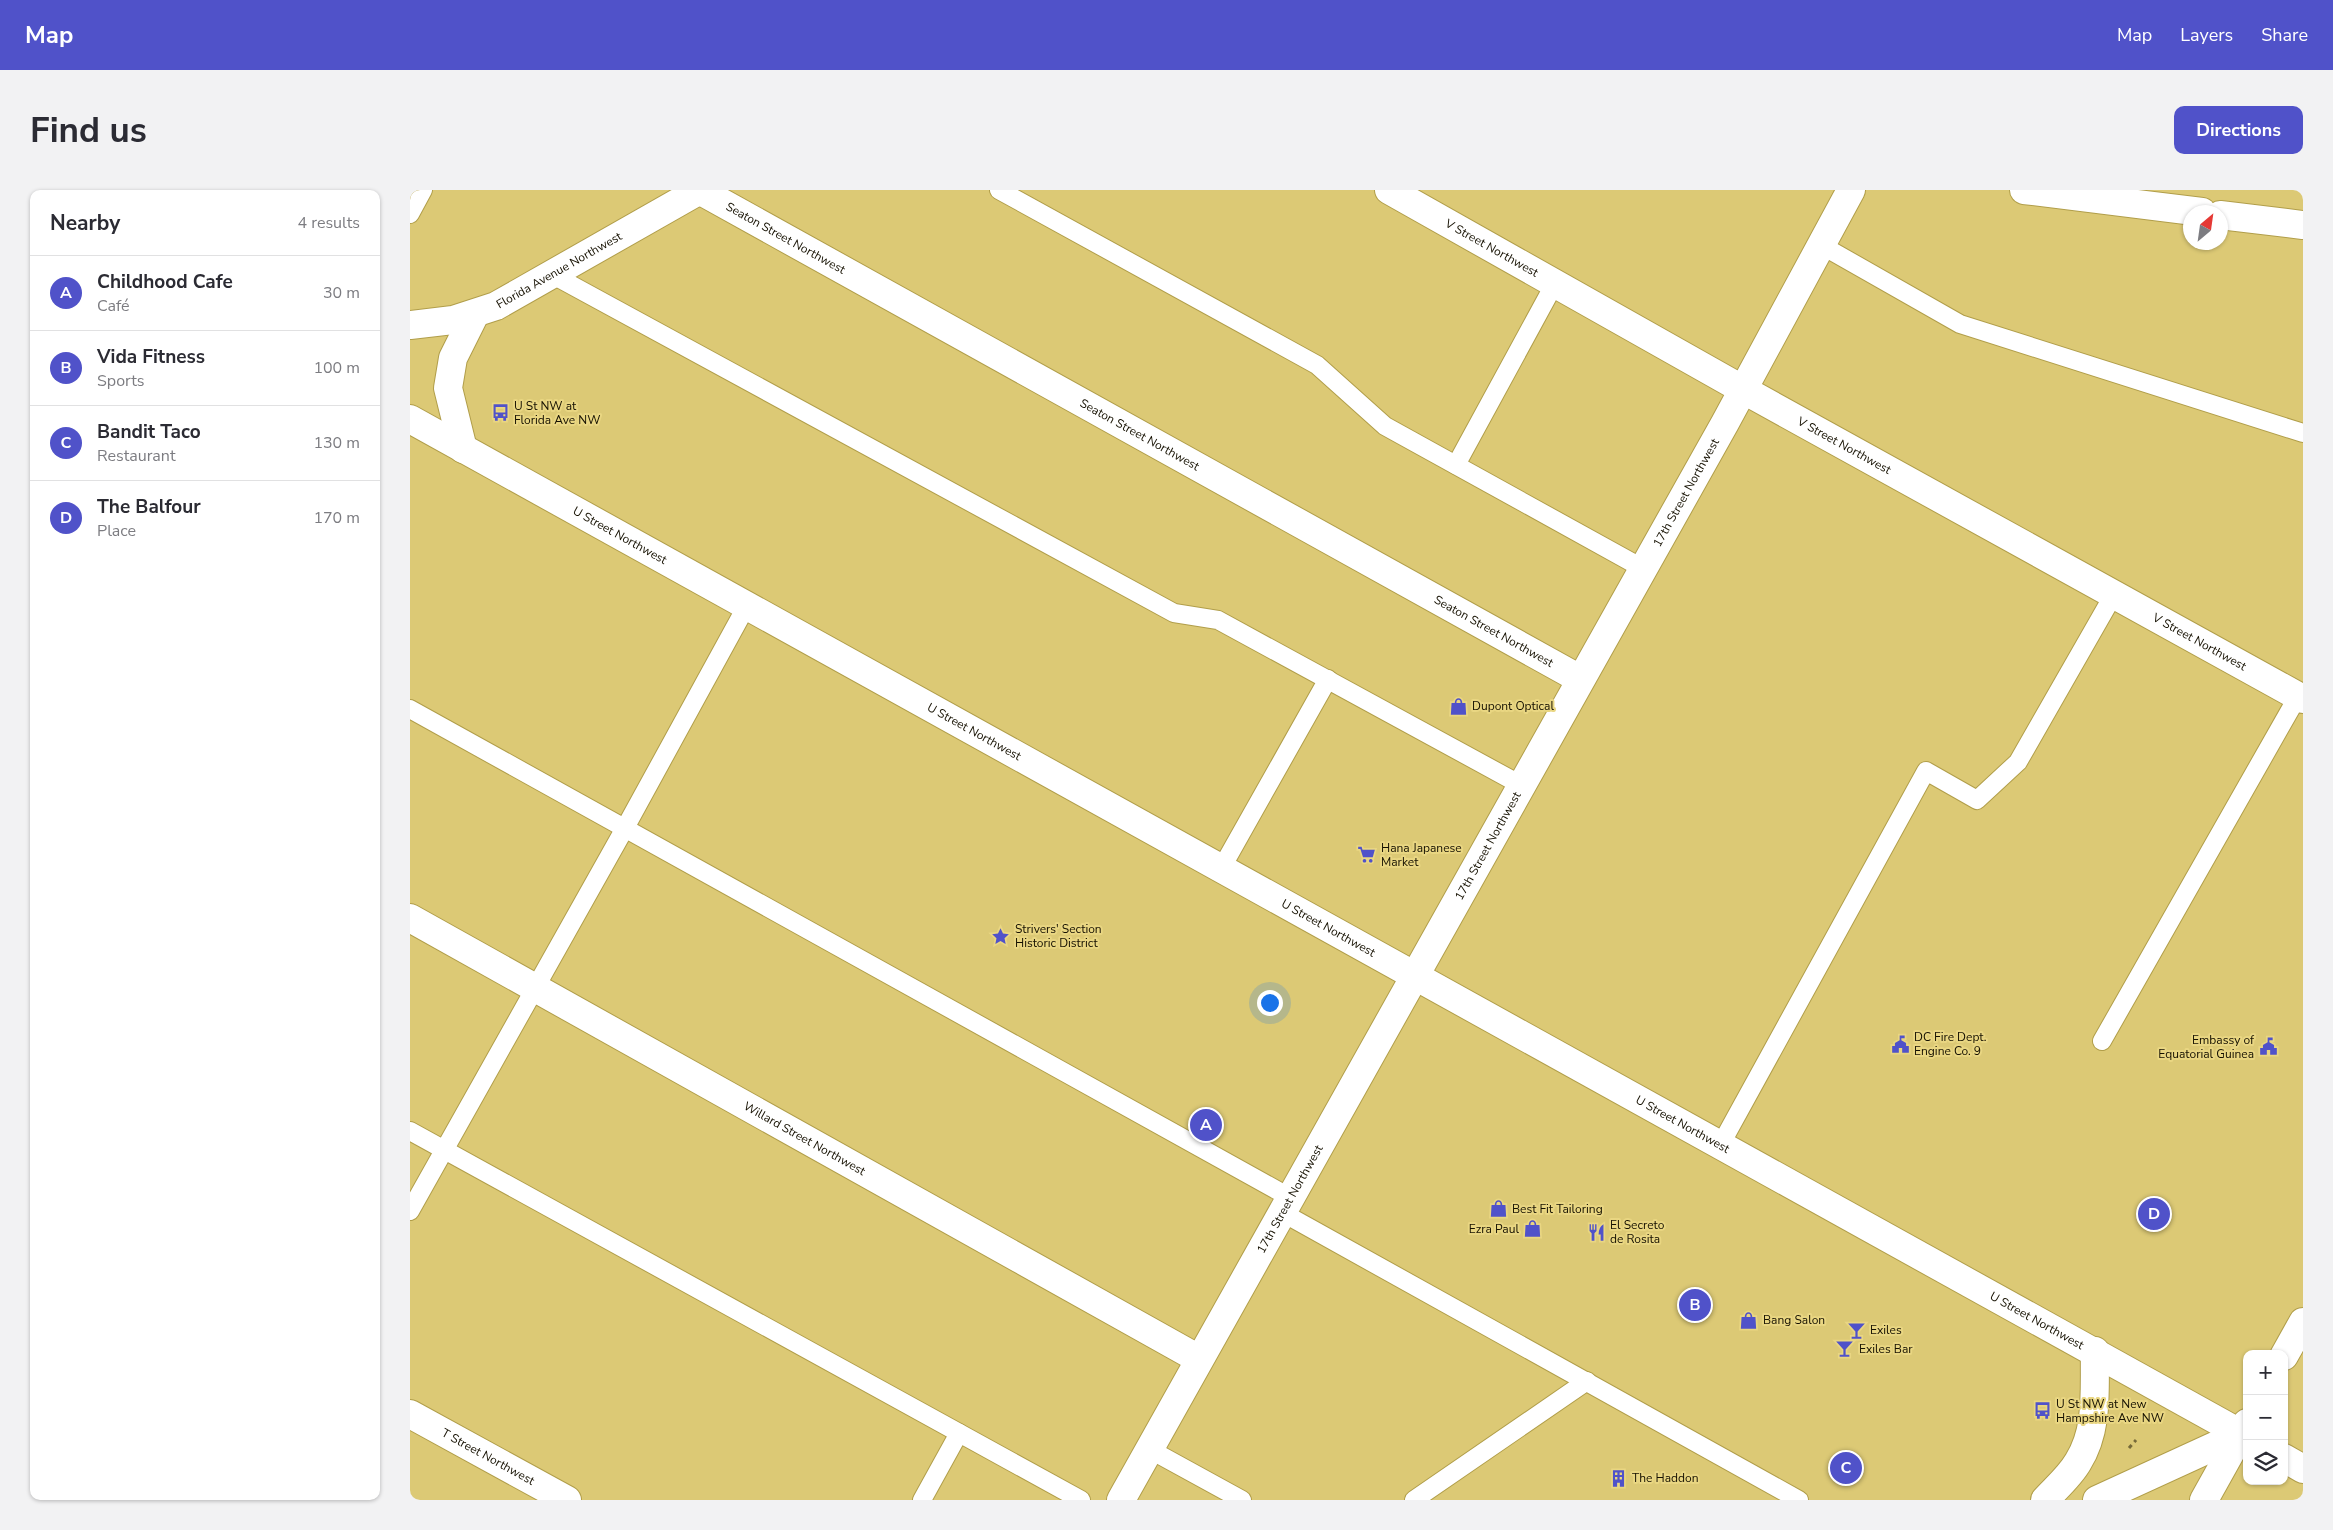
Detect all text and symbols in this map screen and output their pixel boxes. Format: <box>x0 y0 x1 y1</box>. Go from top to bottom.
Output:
text: Map <box>25 19 73 51</box>
text: Map <box>2117 23 2152 47</box>
text: Layers <box>2180 23 2233 47</box>
text: Share <box>2261 23 2308 47</box>
button: Directions <box>2174 106 2303 154</box>
text: Find us <box>30 107 147 154</box>
street label: Seaton Street Northwest <box>723 198 849 278</box>
north arrow <box>2183 205 2228 250</box>
text: Nearby <box>50 209 120 237</box>
text: 4 results <box>298 212 360 234</box>
street label: V Street Northwest <box>1441 215 1542 281</box>
street label: Florida Avenue Northwest <box>493 228 625 312</box>
text: Childhood Cafe <box>97 269 233 295</box>
text: A <box>60 282 72 304</box>
text: 30 m <box>323 282 360 304</box>
text: Café <box>97 295 130 317</box>
text: Vida Fitness <box>97 344 205 370</box>
text: B <box>60 357 72 379</box>
text: 100 m <box>313 357 360 379</box>
text: Sports <box>97 370 145 392</box>
street label: Seaton Street Northwest <box>1077 395 1203 475</box>
place label: U St NW at Florida Ave NW <box>514 398 600 428</box>
bus stop icon: U St NW at Florida Ave NW <box>490 403 510 423</box>
street label: V Street Northwest <box>1794 413 1895 478</box>
text: Bandit Taco <box>97 419 201 445</box>
text: C <box>61 432 71 454</box>
text: 130 m <box>313 432 360 454</box>
street label: 17th Street Northwest <box>1649 435 1723 550</box>
text: Restaurant <box>97 445 176 467</box>
text: The Balfour <box>97 494 201 520</box>
street label: U Street Northwest <box>570 503 671 568</box>
text: D <box>60 507 72 529</box>
text: 170 m <box>313 507 360 529</box>
text: Place <box>97 520 136 542</box>
street label: Seaton Street Northwest <box>1431 592 1557 671</box>
street label: V Street Northwest <box>2149 609 2250 675</box>
shop icon: Dupont Optical <box>1448 696 1468 716</box>
place label: Dupont Optical <box>1472 698 1554 714</box>
street label: U Street Northwest <box>924 699 1025 765</box>
street label: 17th Street Northwest <box>1451 788 1525 903</box>
place label: Hana Japanese Market <box>1381 840 1462 870</box>
supermarket icon: Hana Japanese Market <box>1357 845 1377 865</box>
street label: U Street Northwest <box>1279 895 1379 961</box>
place label: Strivers' Section Historic District <box>1015 921 1102 951</box>
place icon: Strivers' Section Historic District <box>991 926 1011 946</box>
your location <box>1257 990 1283 1016</box>
place label: DC Fire Dept. Engine Co. 9 <box>1914 1029 1986 1059</box>
place label: Embassy of Equatorial Guinea <box>2158 1032 2255 1062</box>
public building icon: DC Fire Dept. Engine Co. 9 <box>1890 1034 1910 1054</box>
public building icon: Embassy of Equatorial Guinea <box>2258 1037 2278 1057</box>
street label: U Street Northwest <box>1633 1092 1733 1157</box>
street label: Willard Street Northwest <box>741 1098 869 1179</box>
pin: A <box>1190 1106 1222 1144</box>
street label: 17th Street Northwest <box>1253 1141 1327 1256</box>
pin: D <box>2138 1195 2170 1233</box>
shop icon: Best Fit Tailoring <box>1488 1199 1508 1219</box>
place label: Best Fit Tailoring <box>1512 1201 1603 1217</box>
place label: El Secreto de Rosita <box>1610 1217 1665 1247</box>
shop icon: Ezra Paul <box>1523 1219 1543 1239</box>
place label: Ezra Paul <box>1469 1221 1519 1237</box>
restaurant icon: El Secreto de Rosita <box>1586 1222 1606 1242</box>
pin: B <box>1679 1286 1711 1324</box>
street label: U Street Northwest <box>1987 1288 2087 1353</box>
shop icon: Bang Salon <box>1739 1310 1759 1330</box>
place label: Bang Salon <box>1763 1312 1825 1328</box>
bar icon: Exiles <box>1846 1320 1866 1340</box>
place label: Exiles <box>1870 1322 1902 1338</box>
bar icon: Exiles Bar <box>1835 1339 1855 1359</box>
place label: Exiles Bar <box>1859 1341 1913 1357</box>
map controls <box>2243 1350 2288 1485</box>
button: + <box>2243 1350 2288 1395</box>
button: − <box>2243 1395 2288 1440</box>
place label: U St NW at New Hampshire Ave NW <box>2056 1396 2164 1426</box>
bus stop icon: U St NW at New Hampshire Ave NW <box>2032 1401 2052 1421</box>
street label: T Street Northwest <box>439 1425 538 1489</box>
button: layers <box>2243 1440 2288 1485</box>
pin: C <box>1830 1449 1862 1487</box>
building icon: The Haddon <box>1608 1468 1628 1488</box>
place label: The Haddon <box>1632 1470 1698 1486</box>

